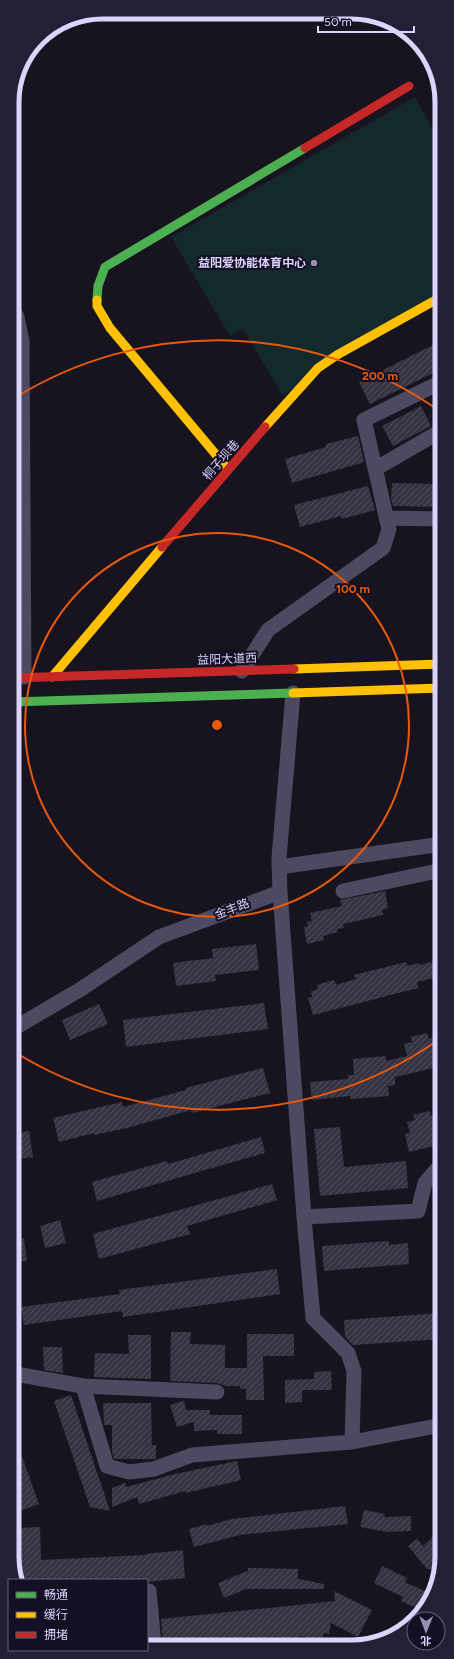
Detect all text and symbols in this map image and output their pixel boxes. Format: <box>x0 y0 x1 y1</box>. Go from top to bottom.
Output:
scale bar <box>318 8 414 34</box>
text: 50 m <box>324 15 352 29</box>
place label: 益阳爱协能体育中心 <box>198 256 306 270</box>
marker: 益阳爱协能体育中心 <box>309 258 319 268</box>
text: 200 m <box>362 369 398 383</box>
street label: 桐子坝巷 <box>200 437 242 483</box>
text: 100 m <box>336 582 370 596</box>
street label: 益阳大道西 <box>197 651 257 667</box>
centre of rings <box>210 718 224 732</box>
street label: 金丰路 <box>213 896 251 922</box>
legend <box>8 1579 148 1651</box>
text: 畅通 <box>44 1588 68 1602</box>
text: 缓行 <box>44 1608 68 1622</box>
north arrow <box>406 1611 446 1651</box>
text: 拥堵 <box>44 1628 68 1642</box>
text: 北 <box>420 1634 431 1647</box>

